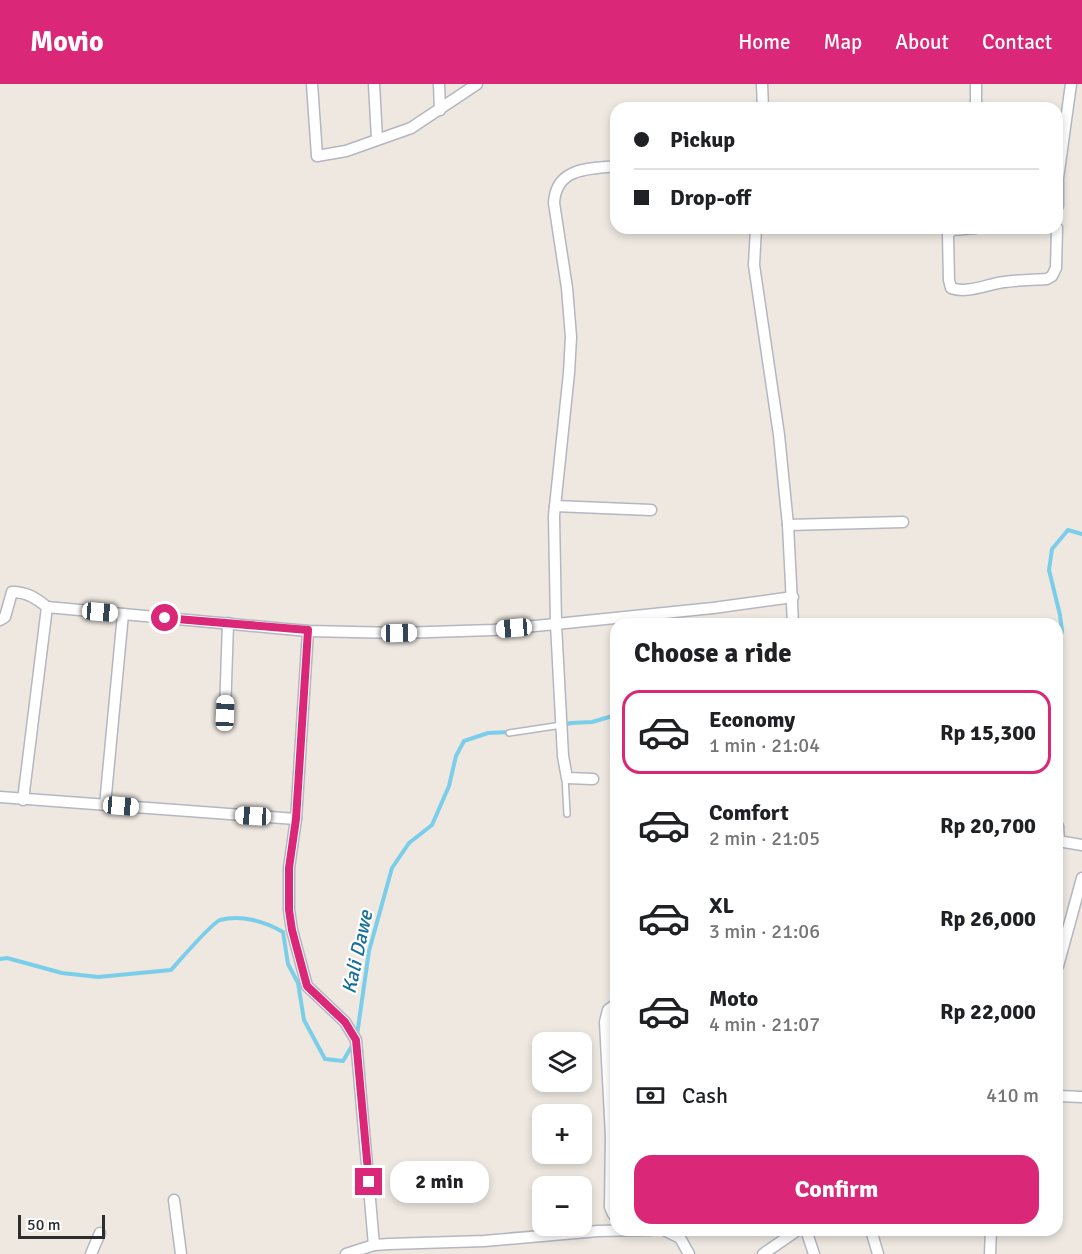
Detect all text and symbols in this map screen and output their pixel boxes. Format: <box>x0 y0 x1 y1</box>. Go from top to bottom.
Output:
text: Movio <box>30 25 104 59</box>
text: Home <box>738 29 791 55</box>
text: Map <box>824 29 862 55</box>
text: About <box>895 29 949 55</box>
text: Contact <box>982 29 1052 55</box>
text: Pickup <box>670 126 735 153</box>
text: Drop-off <box>670 184 751 211</box>
car <box>81 601 119 623</box>
route start <box>151 604 178 631</box>
car <box>495 617 533 639</box>
car <box>381 624 417 642</box>
text: Choose a ride <box>634 637 792 670</box>
car <box>215 695 235 731</box>
icon: car <box>637 705 691 759</box>
text: Economy <box>709 706 795 733</box>
text: Rp 15,300 <box>940 719 1036 746</box>
text: 1 min · 21:04 <box>709 733 820 758</box>
car <box>102 795 140 817</box>
icon: car <box>637 798 691 852</box>
text: Comfort <box>709 799 789 826</box>
car <box>235 806 271 826</box>
text: Rp 20,700 <box>940 812 1036 839</box>
text: 2 min · 21:05 <box>709 826 820 851</box>
icon: car <box>637 891 691 945</box>
text: XL <box>709 892 734 919</box>
text: Rp 26,000 <box>940 905 1036 932</box>
water label: Kali Dawe <box>336 907 379 996</box>
text: 3 min · 21:06 <box>709 919 820 944</box>
icon: car <box>637 984 691 1038</box>
text: Moto <box>709 985 758 1012</box>
text: Rp 22,000 <box>940 998 1036 1025</box>
text: 4 min · 21:07 <box>709 1012 820 1037</box>
map controls <box>532 1032 592 1236</box>
button: layers <box>532 1032 592 1092</box>
icon: cash <box>634 1079 667 1112</box>
text: Cash <box>682 1082 728 1109</box>
text: 410 m <box>986 1083 1039 1108</box>
button: + <box>532 1104 592 1164</box>
button: Confirm <box>634 1155 1039 1224</box>
callout: 2 min <box>390 1161 489 1203</box>
route end <box>355 1168 382 1195</box>
text: 2 min <box>415 1169 464 1194</box>
button: − <box>532 1176 592 1236</box>
scale bar <box>18 1212 105 1240</box>
text: 50 m <box>27 1215 61 1235</box>

